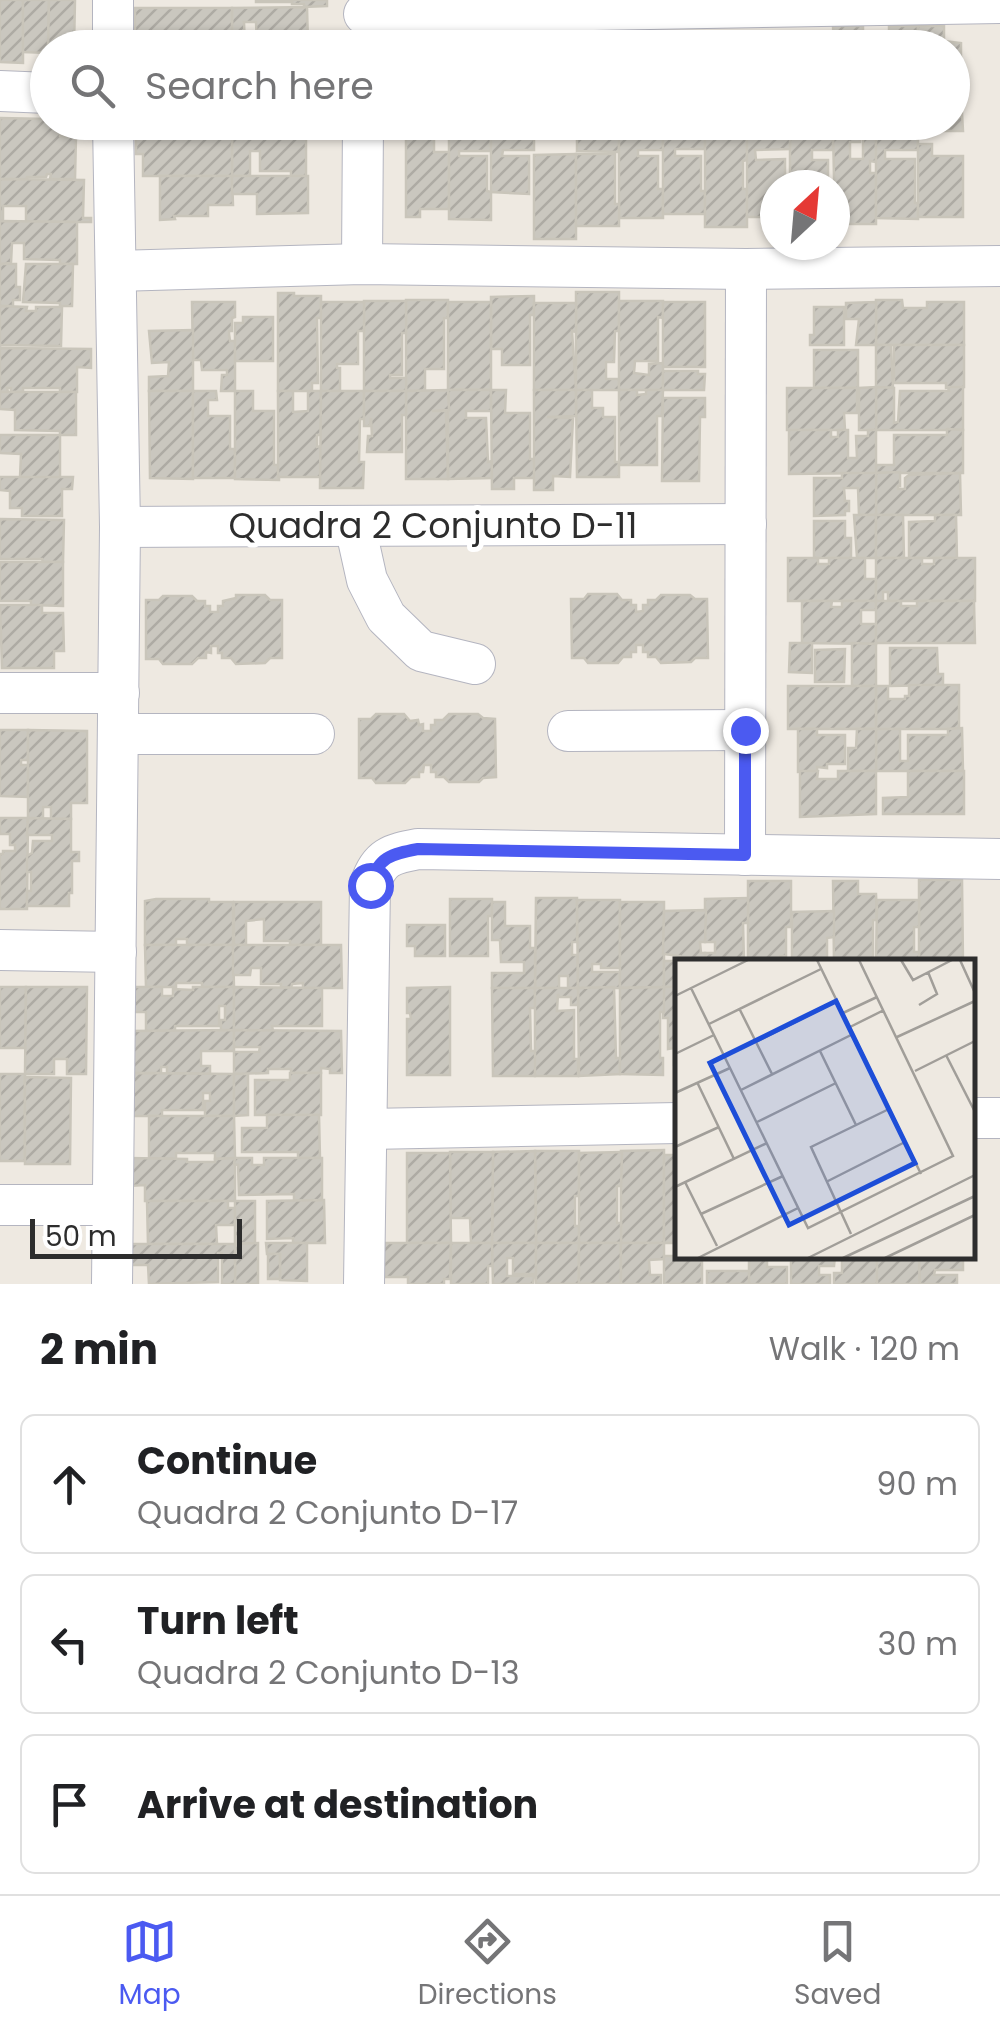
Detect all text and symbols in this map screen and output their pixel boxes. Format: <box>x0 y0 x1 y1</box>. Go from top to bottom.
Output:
search box <box>30 30 970 140</box>
icon: search <box>65 58 120 113</box>
text: Search here <box>145 59 374 112</box>
north arrow <box>760 170 850 260</box>
street label: Quadra 2 Conjunto D-11 <box>228 501 638 550</box>
route end <box>723 708 769 754</box>
route start <box>348 863 394 909</box>
inset map <box>675 959 975 1259</box>
scale bar <box>30 1214 242 1258</box>
text: 50 m <box>45 1217 116 1256</box>
text: 2 min <box>40 1320 158 1379</box>
text: Walk · 120 m <box>769 1326 960 1371</box>
text: Continue <box>137 1434 317 1487</box>
icon: ahead <box>42 1457 97 1512</box>
text: 90 m <box>876 1461 958 1506</box>
text: Quadra 2 Conjunto D-17 <box>137 1490 518 1535</box>
text: Turn left <box>137 1594 299 1647</box>
icon: left <box>42 1617 97 1672</box>
text: 30 m <box>878 1621 958 1666</box>
text: Quadra 2 Conjunto D-13 <box>137 1650 520 1695</box>
icon: arrive <box>42 1777 97 1832</box>
text: Arrive at destination <box>137 1778 538 1831</box>
tab: Map <box>119 1914 181 2016</box>
tab: Directions <box>418 1914 557 2016</box>
tab: Saved <box>794 1914 881 2016</box>

